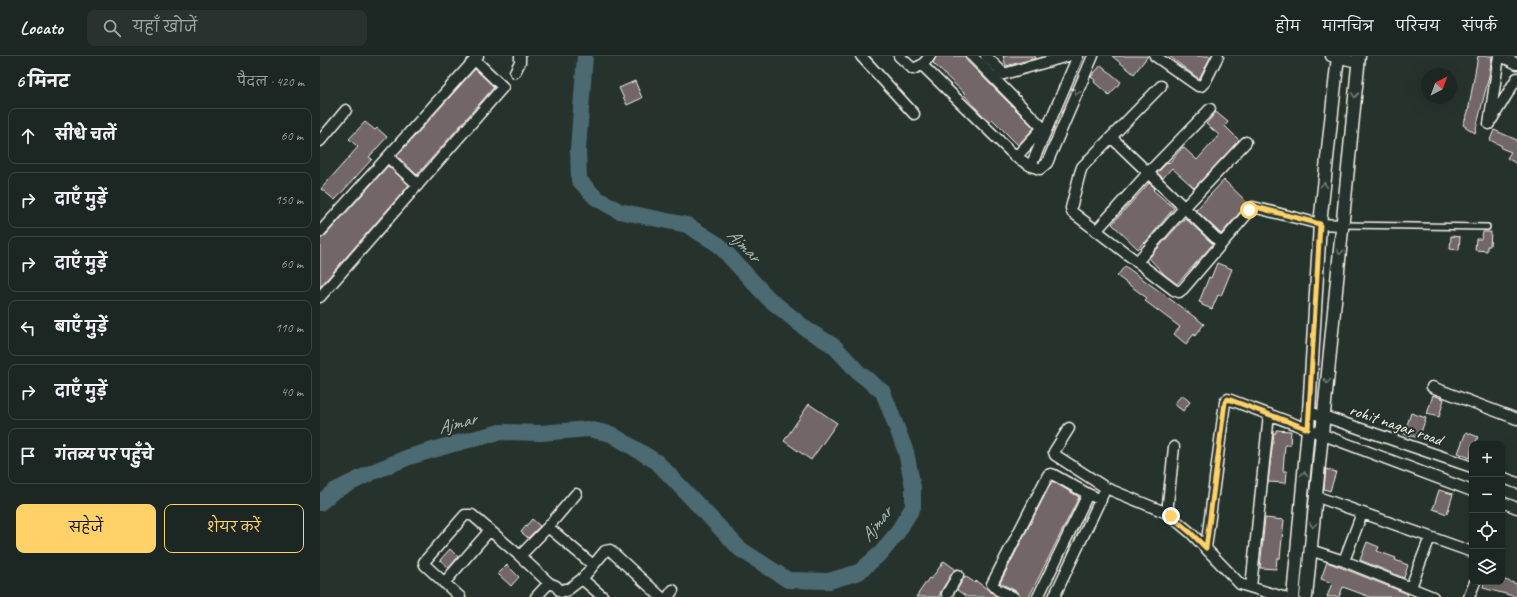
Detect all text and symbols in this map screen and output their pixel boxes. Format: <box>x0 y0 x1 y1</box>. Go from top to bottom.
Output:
search box <box>87 10 367 46</box>
text: Locato <box>20 16 63 40</box>
icon: search <box>101 17 123 39</box>
text: यहाँ खोजें <box>133 18 197 37</box>
text: होम <box>1276 18 1300 35</box>
text: मानचित्र <box>1322 18 1374 35</box>
text: परिचय <box>1396 18 1440 35</box>
text: संपर्क <box>1462 18 1497 35</box>
north arrow <box>1421 68 1457 104</box>
text: 6 मिनट <box>16 71 69 92</box>
text: पैदल · 420 m <box>237 74 304 90</box>
one-way arrow <box>1074 88 1082 95</box>
one-way arrow <box>1351 92 1360 98</box>
icon: ahead <box>17 125 39 147</box>
text: सीधे चलें <box>55 126 116 145</box>
text: 60 m <box>281 128 303 144</box>
one-way arrow <box>1320 182 1329 188</box>
icon: right <box>17 189 39 211</box>
text: दाएँ मुड़ें <box>55 190 107 209</box>
text: 150 m <box>275 192 303 208</box>
route start <box>1240 201 1258 219</box>
water label: Ajmar <box>723 224 768 269</box>
one-way arrow <box>1335 249 1344 255</box>
icon: right <box>17 253 39 275</box>
text: दाएँ मुड़ें <box>55 254 107 273</box>
text: 60 m <box>281 256 303 272</box>
icon: left <box>17 317 39 339</box>
text: बाएँ मुड़ें <box>55 318 107 337</box>
text: 110 m <box>275 320 303 336</box>
one-way arrow <box>1323 378 1332 384</box>
icon: right <box>17 381 39 403</box>
text: दाएँ मुड़ें <box>55 382 107 401</box>
text: 40 m <box>281 384 303 400</box>
street label: rohit nagar road <box>1347 399 1448 451</box>
water label: Ajmar <box>436 407 482 439</box>
map controls <box>1469 441 1505 585</box>
button: + <box>1469 441 1505 477</box>
icon: arrive <box>17 445 39 467</box>
text: गंतव्य पर पहुँचे <box>55 446 153 465</box>
one-way arrow <box>1299 471 1308 477</box>
button: − <box>1469 477 1505 513</box>
water label: Ajmar <box>856 499 899 546</box>
button: सहेजें <box>16 504 156 553</box>
button: शेयर करें <box>164 504 304 553</box>
route end <box>1162 507 1180 525</box>
button: locate <box>1469 513 1505 549</box>
one-way arrow <box>1308 522 1317 528</box>
button: layers <box>1469 549 1505 585</box>

